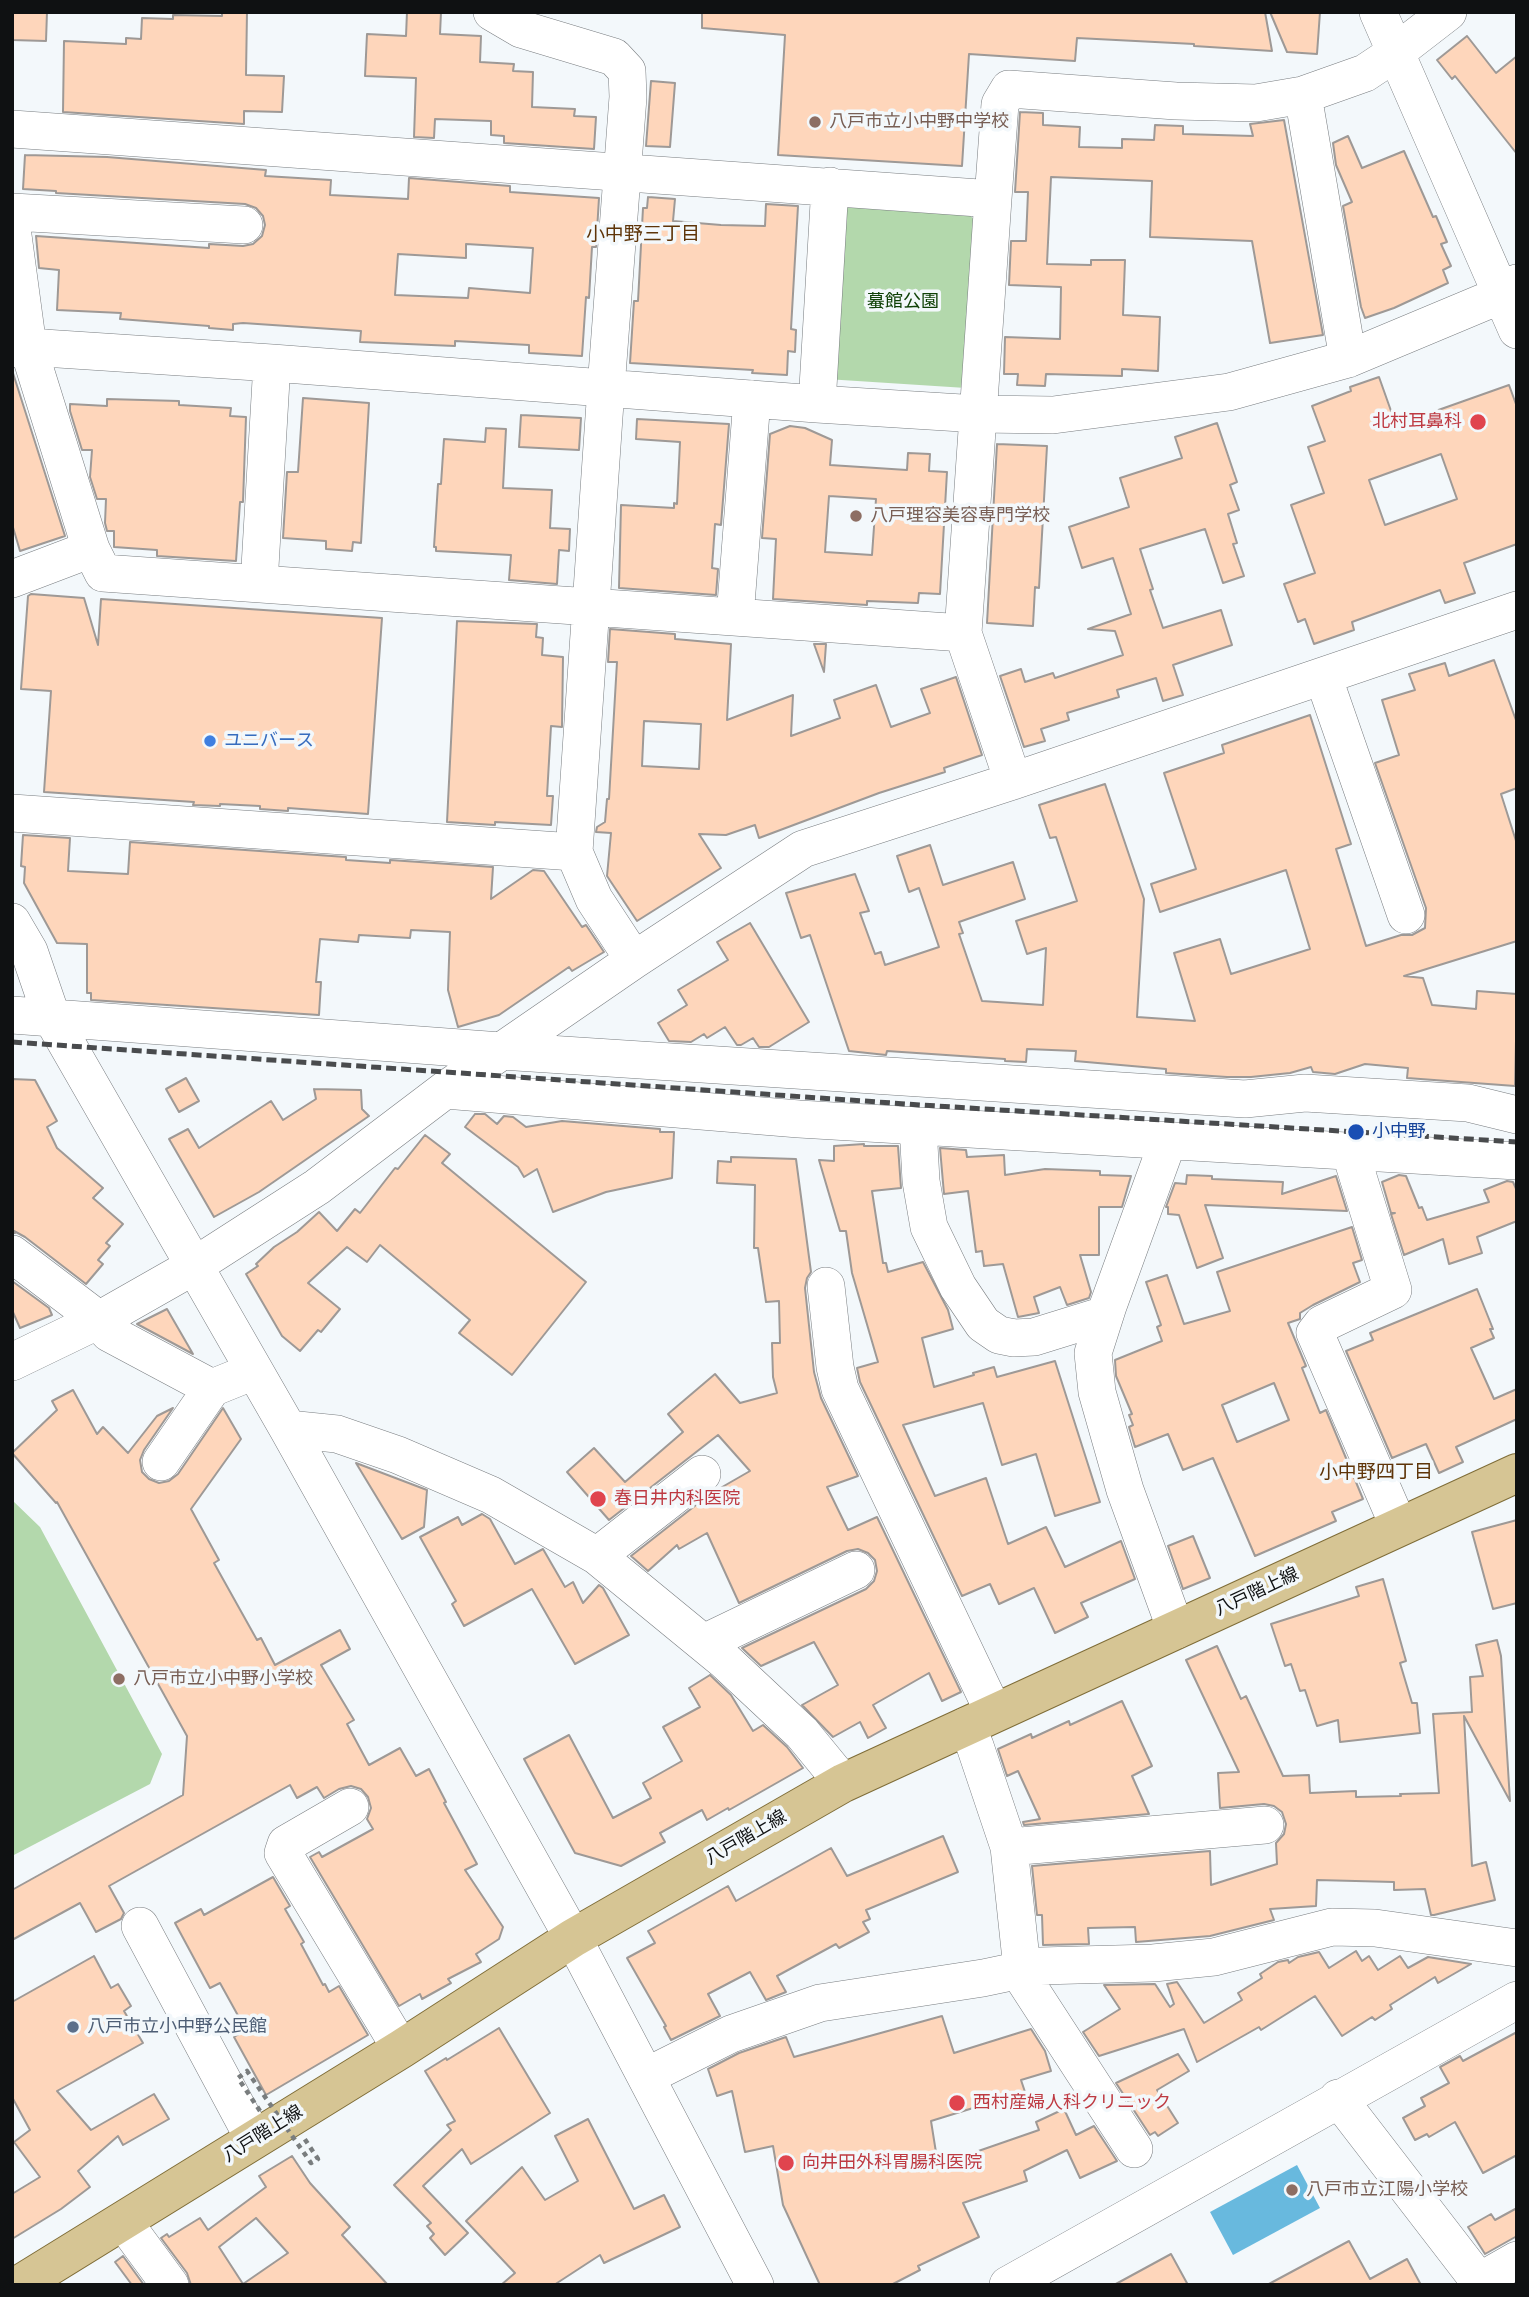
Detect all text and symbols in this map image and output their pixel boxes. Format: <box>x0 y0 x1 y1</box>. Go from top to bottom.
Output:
place label: 八戸市立小中野中学校 <box>829 111 1009 133</box>
marker: 八戸市立小中野中学校 <box>807 114 823 130</box>
district label: 小中野三丁目 <box>586 224 700 246</box>
park label: 蟇館公園 <box>867 291 939 313</box>
place label: 北村耳鼻科 <box>1372 411 1462 433</box>
marker: 北村耳鼻科 <box>1468 412 1488 432</box>
place label: 八戸理容美容専門学校 <box>870 505 1050 527</box>
marker: 八戸理容美容専門学校 <box>848 508 864 524</box>
place label: ユニバース <box>224 730 314 752</box>
marker: ユニバース <box>202 733 218 749</box>
place label: 小中野 <box>1372 1121 1426 1143</box>
marker: 小中野 <box>1346 1122 1366 1142</box>
district label: 小中野四丁目 <box>1319 1462 1433 1484</box>
place label: 春日井内科医院 <box>614 1488 740 1510</box>
marker: 春日井内科医院 <box>588 1489 608 1509</box>
street label: 八戸階上線 <box>1212 1563 1302 1621</box>
place label: 八戸市立小中野小学校 <box>133 1668 313 1690</box>
marker: 八戸市立小中野小学校 <box>111 1671 127 1687</box>
street label: 八戸階上線 <box>702 1806 790 1870</box>
place label: 八戸市立小中野公民館 <box>87 2016 267 2038</box>
marker: 八戸市立小中野公民館 <box>65 2019 81 2035</box>
place label: 西村産婦人科クリニック <box>973 2092 1171 2114</box>
marker: 西村産婦人科クリニック <box>947 2093 967 2113</box>
street label: 八戸階上線 <box>219 2101 307 2167</box>
place label: 向井田外科胃腸科医院 <box>802 2152 982 2174</box>
marker: 向井田外科胃腸科医院 <box>776 2153 796 2173</box>
place label: 八戸市立江陽小学校 <box>1306 2179 1468 2201</box>
marker: 八戸市立江陽小学校 <box>1284 2182 1300 2198</box>

